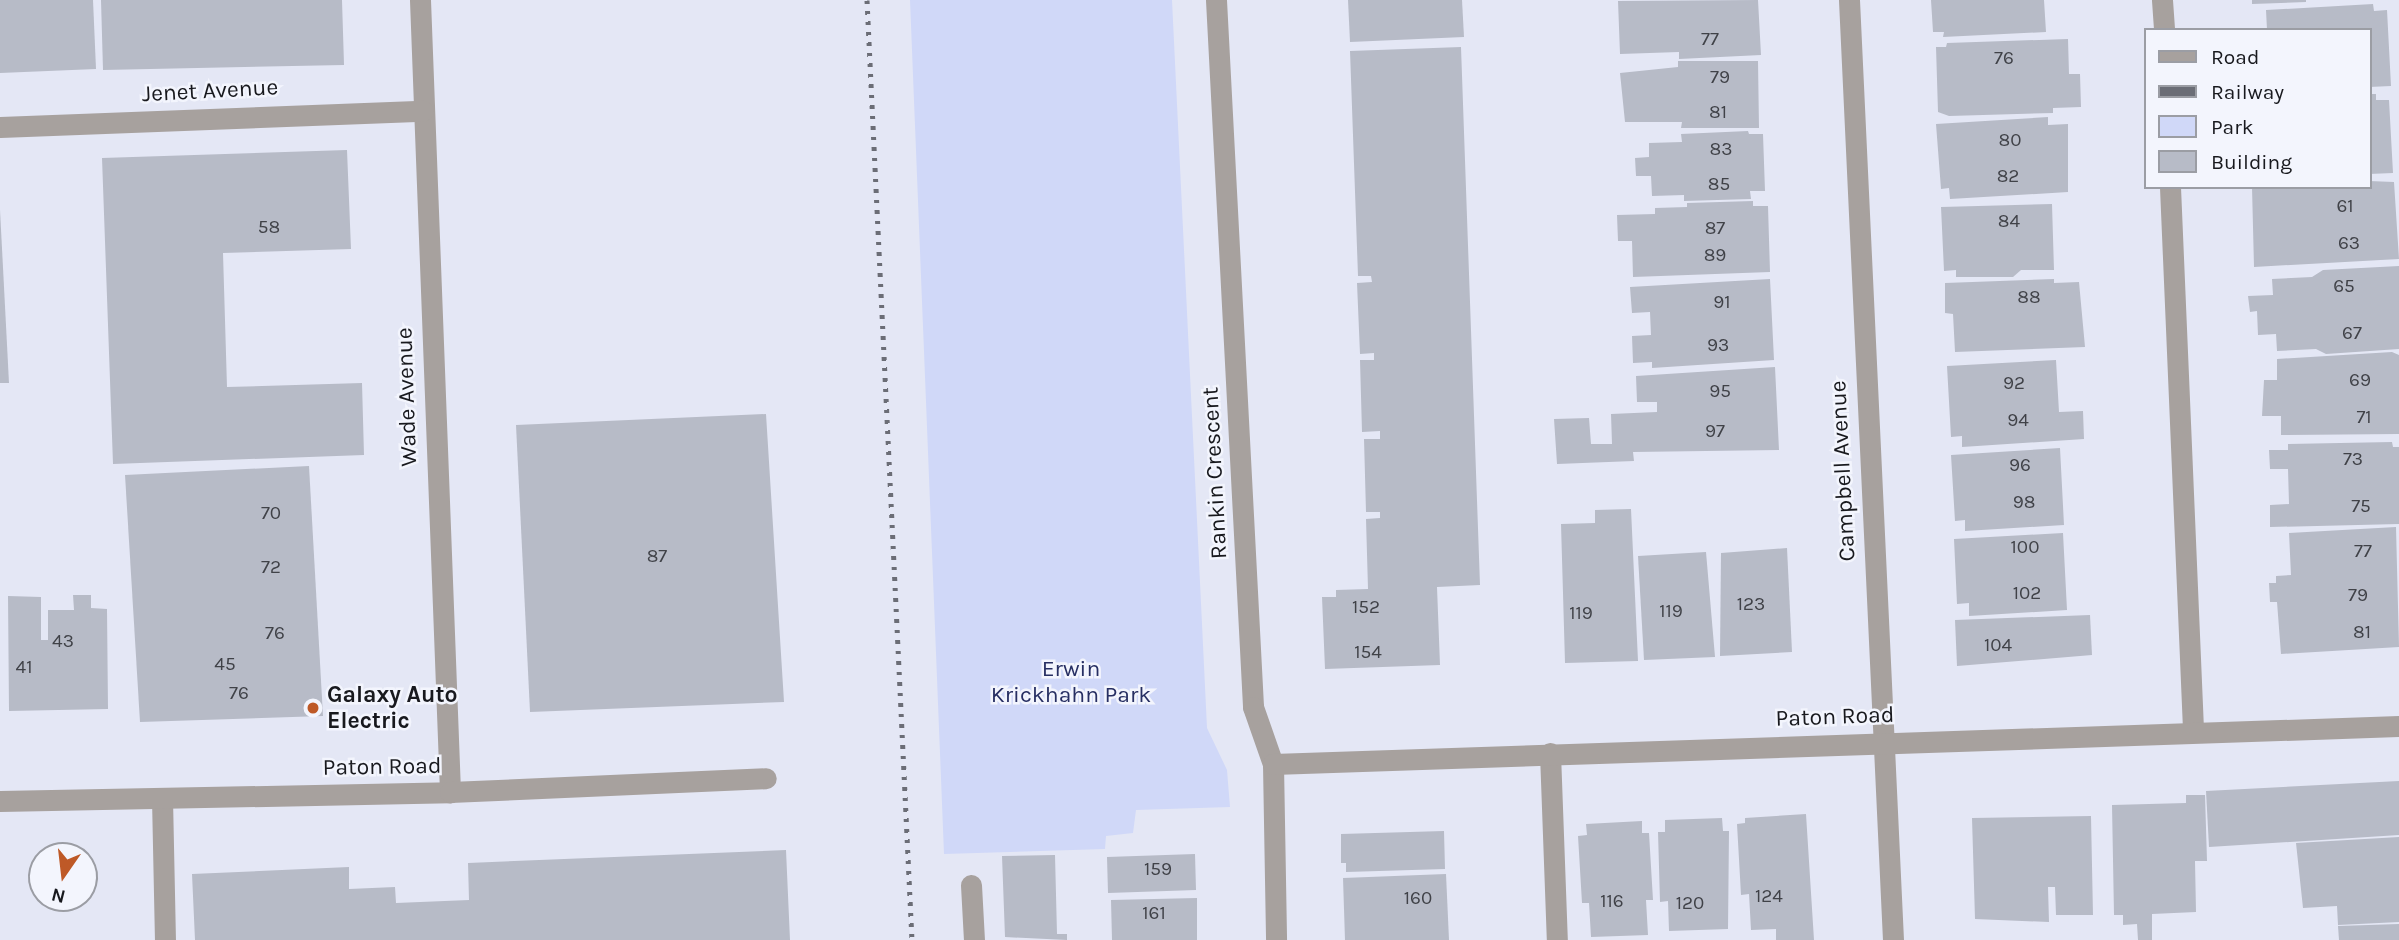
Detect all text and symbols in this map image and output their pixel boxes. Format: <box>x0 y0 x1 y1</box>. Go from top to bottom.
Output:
legend <box>2144 28 2371 189</box>
house number: 77 <box>1701 29 1719 51</box>
text: Road <box>2211 45 2259 69</box>
house number: 76 <box>1994 48 2014 70</box>
house number: 79 <box>1710 67 1730 89</box>
street label: Jenet Avenue <box>141 74 279 108</box>
text: Railway <box>2211 80 2284 104</box>
house number: 81 <box>1709 102 1727 124</box>
text: Park <box>2211 115 2254 139</box>
house number: 80 <box>1999 130 2021 152</box>
house number: 83 <box>1710 139 1732 161</box>
text: Building <box>2211 150 2292 174</box>
house number: 82 <box>1997 166 2019 188</box>
house number: 85 <box>1708 174 1730 196</box>
house number: 61 <box>2336 196 2354 218</box>
house number: 84 <box>1998 211 2020 233</box>
house number: 58 <box>258 217 280 239</box>
house number: 87 <box>1705 218 1725 240</box>
house number: 63 <box>2338 233 2360 255</box>
house number: 89 <box>1704 245 1726 267</box>
house number: 65 <box>2333 276 2355 298</box>
house number: 88 <box>2017 287 2041 309</box>
house number: 91 <box>1713 292 1731 314</box>
house number: 67 <box>2342 323 2362 345</box>
street label: Wade Avenue <box>391 327 423 467</box>
house number: 93 <box>1707 335 1729 357</box>
house number: 69 <box>2349 370 2371 392</box>
house number: 92 <box>2003 373 2025 395</box>
street label: Campbell Avenue <box>1824 380 1862 562</box>
house number: 95 <box>1709 381 1731 403</box>
street label: Rankin Crescent <box>1197 386 1233 560</box>
house number: 71 <box>2356 407 2372 429</box>
house number: 94 <box>2007 410 2029 432</box>
house number: 97 <box>1705 421 1725 443</box>
house number: 73 <box>2343 449 2363 471</box>
house number: 96 <box>2009 455 2031 477</box>
house number: 98 <box>2013 492 2035 514</box>
house number: 75 <box>2351 496 2371 518</box>
house number: 70 <box>261 503 281 525</box>
house number: 100 <box>2011 537 2039 559</box>
house number: 77 <box>2354 541 2372 563</box>
house number: 87 <box>647 546 667 568</box>
house number: 72 <box>261 557 281 579</box>
house number: 102 <box>2013 583 2041 605</box>
house number: 79 <box>2348 585 2368 607</box>
house number: 123 <box>1737 594 1765 616</box>
house number: 152 <box>1352 597 1380 619</box>
house number: 119 <box>1659 601 1683 623</box>
house number: 119 <box>1569 603 1593 625</box>
house number: 81 <box>2353 622 2371 644</box>
house number: 76 <box>265 623 285 645</box>
house number: 43 <box>52 631 74 653</box>
house number: 104 <box>1984 635 2012 657</box>
house number: 154 <box>1354 642 1382 664</box>
house number: 45 <box>214 654 236 676</box>
park label: Erwin Krickhahn Park <box>991 655 1151 709</box>
house number: 41 <box>16 657 32 679</box>
place label: Galaxy Auto Electric <box>327 681 458 735</box>
house number: 76 <box>229 683 249 705</box>
marker: Galaxy Auto Electric <box>305 700 321 716</box>
street label: Paton Road <box>1775 701 1895 733</box>
street label: Paton Road <box>322 752 442 782</box>
north arrow <box>28 842 98 912</box>
house number: 159 <box>1144 859 1172 881</box>
text: N <box>49 883 68 908</box>
house number: 124 <box>1755 886 1783 908</box>
house number: 160 <box>1404 888 1432 910</box>
house number: 116 <box>1600 891 1624 913</box>
house number: 120 <box>1676 893 1704 915</box>
house number: 161 <box>1142 903 1166 925</box>

